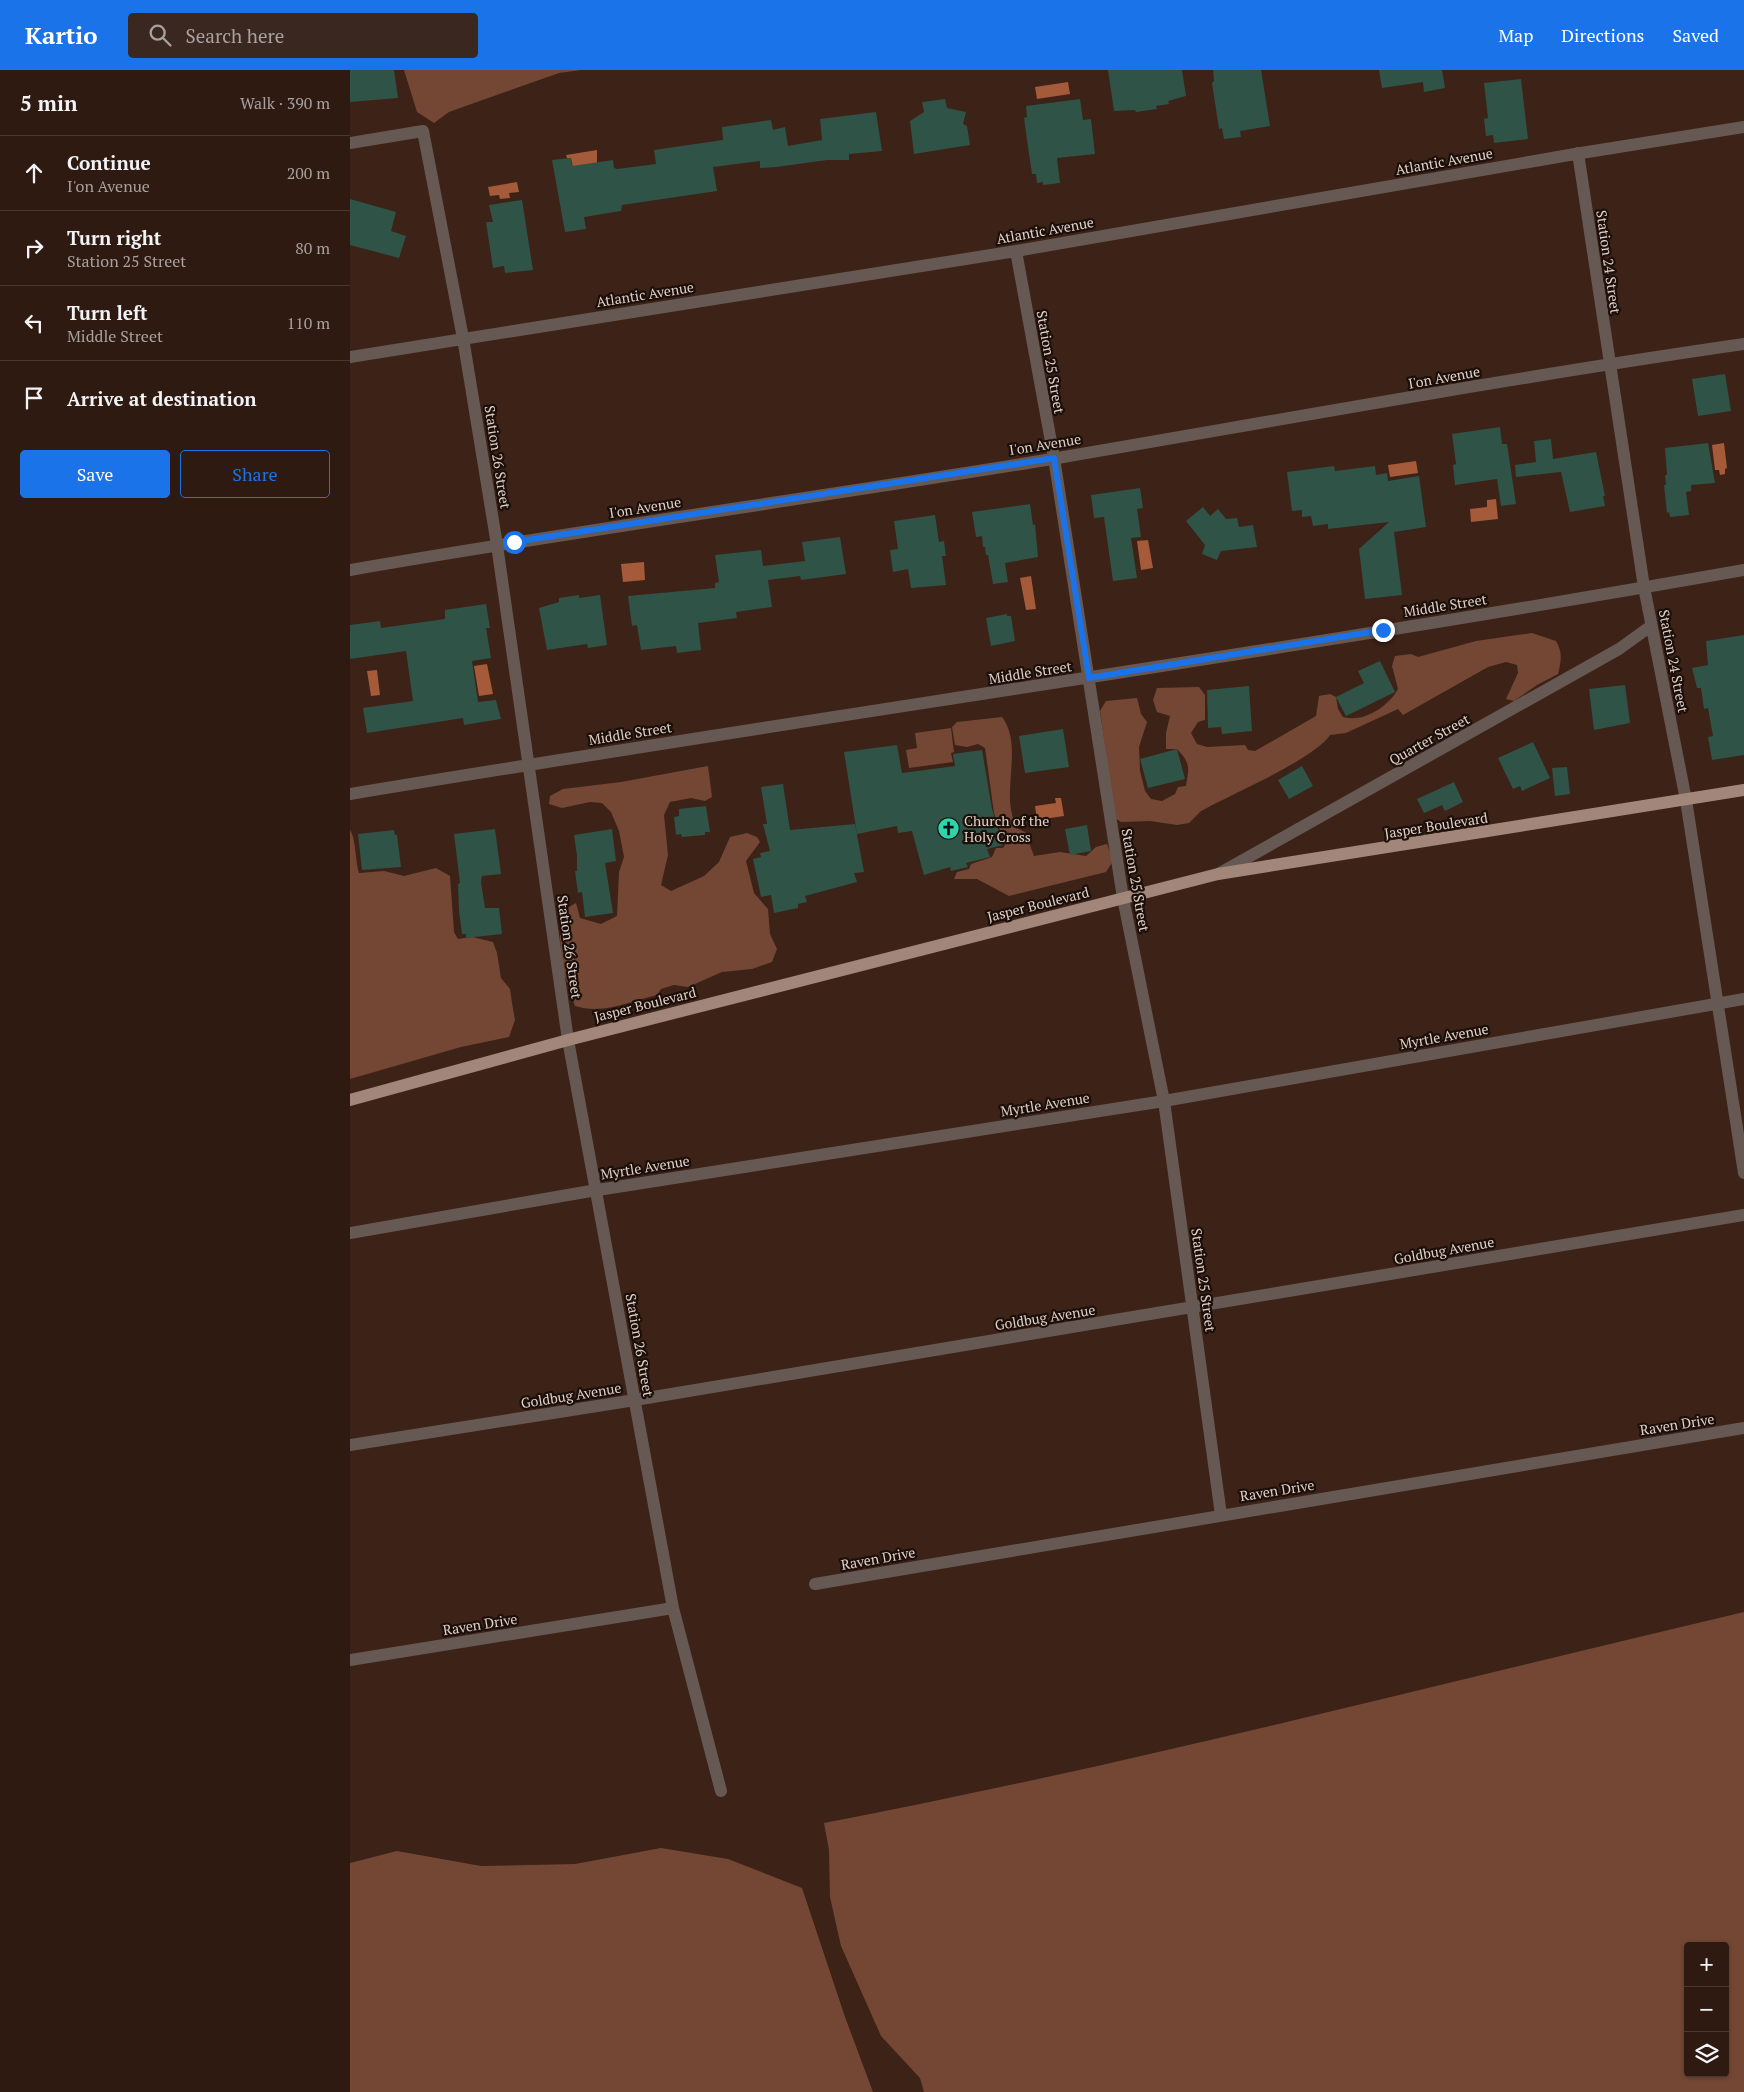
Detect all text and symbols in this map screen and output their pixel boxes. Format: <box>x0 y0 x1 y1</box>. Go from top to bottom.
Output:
search box <box>128 13 478 58</box>
text: Kartio <box>25 19 98 51</box>
icon: search <box>146 21 174 49</box>
text: Search here <box>186 23 284 48</box>
text: Map <box>1498 23 1533 47</box>
text: Directions <box>1561 23 1644 47</box>
text: Saved <box>1672 23 1719 47</box>
text: 5 min <box>20 89 77 117</box>
text: Walk · 390 m <box>240 92 330 114</box>
street label: Atlantic Avenue <box>1394 143 1494 179</box>
text: Continue <box>67 150 151 175</box>
icon: ahead <box>20 159 48 187</box>
text: 200 m <box>287 162 330 184</box>
text: I'on Avenue <box>67 175 150 197</box>
street label: Station 24 Street <box>1592 209 1626 316</box>
street label: Atlantic Avenue <box>995 212 1095 248</box>
text: Turn right <box>67 225 161 250</box>
icon: right <box>20 234 48 262</box>
text: 80 m <box>295 237 330 259</box>
text: Station 25 Street <box>67 250 186 272</box>
street label: Atlantic Avenue <box>595 277 695 311</box>
text: Turn left <box>67 300 148 325</box>
icon: left <box>20 309 48 337</box>
street label: Station 25 Street <box>1033 309 1070 416</box>
text: 110 m <box>287 312 330 334</box>
text: Middle Street <box>67 325 163 347</box>
street label: I'on Avenue <box>1407 361 1481 393</box>
icon: arrive <box>20 384 48 412</box>
text: Arrive at destination <box>67 386 256 411</box>
street label: Station 26 Street <box>480 404 516 511</box>
street label: I'on Avenue <box>1008 429 1082 459</box>
button: Save <box>20 450 170 498</box>
button: Share <box>180 450 330 498</box>
street label: I'on Avenue <box>608 492 682 522</box>
route start <box>503 531 526 554</box>
street label: Middle Street <box>1402 589 1489 621</box>
street label: Station 24 Street <box>1655 608 1693 715</box>
route end <box>1372 619 1395 642</box>
street label: Middle Street <box>987 656 1074 688</box>
street label: Quarter Street <box>1385 709 1473 769</box>
street label: Middle Street <box>587 717 674 749</box>
street label: Jasper Boulevard <box>1383 807 1489 843</box>
place label: Church of the Holy Cross <box>964 811 1049 846</box>
church icon: Church of the Holy Cross <box>936 816 960 840</box>
street label: Station 25 Street <box>1118 827 1155 934</box>
street label: Jasper Boulevard <box>985 882 1091 926</box>
street label: Station 26 Street <box>553 894 587 1001</box>
street label: Jasper Boulevard <box>592 982 698 1026</box>
street label: Myrtle Avenue <box>1398 1019 1490 1053</box>
street label: Myrtle Avenue <box>999 1088 1091 1120</box>
street label: Myrtle Avenue <box>599 1151 691 1183</box>
street label: Station 25 Street <box>1187 1227 1221 1334</box>
street label: Goldbug Avenue <box>1392 1232 1496 1268</box>
street label: Station 26 Street <box>622 1292 659 1399</box>
street label: Goldbug Avenue <box>993 1300 1097 1334</box>
street label: Goldbug Avenue <box>519 1378 623 1412</box>
street label: Raven Drive <box>1638 1409 1716 1439</box>
street label: Raven Drive <box>1238 1475 1316 1505</box>
street label: Raven Drive <box>839 1542 917 1574</box>
street label: Raven Drive <box>441 1609 519 1639</box>
map controls <box>1684 1942 1729 2077</box>
button: + <box>1684 1942 1729 1987</box>
button: − <box>1684 1987 1729 2032</box>
button: layers <box>1684 2032 1729 2077</box>

